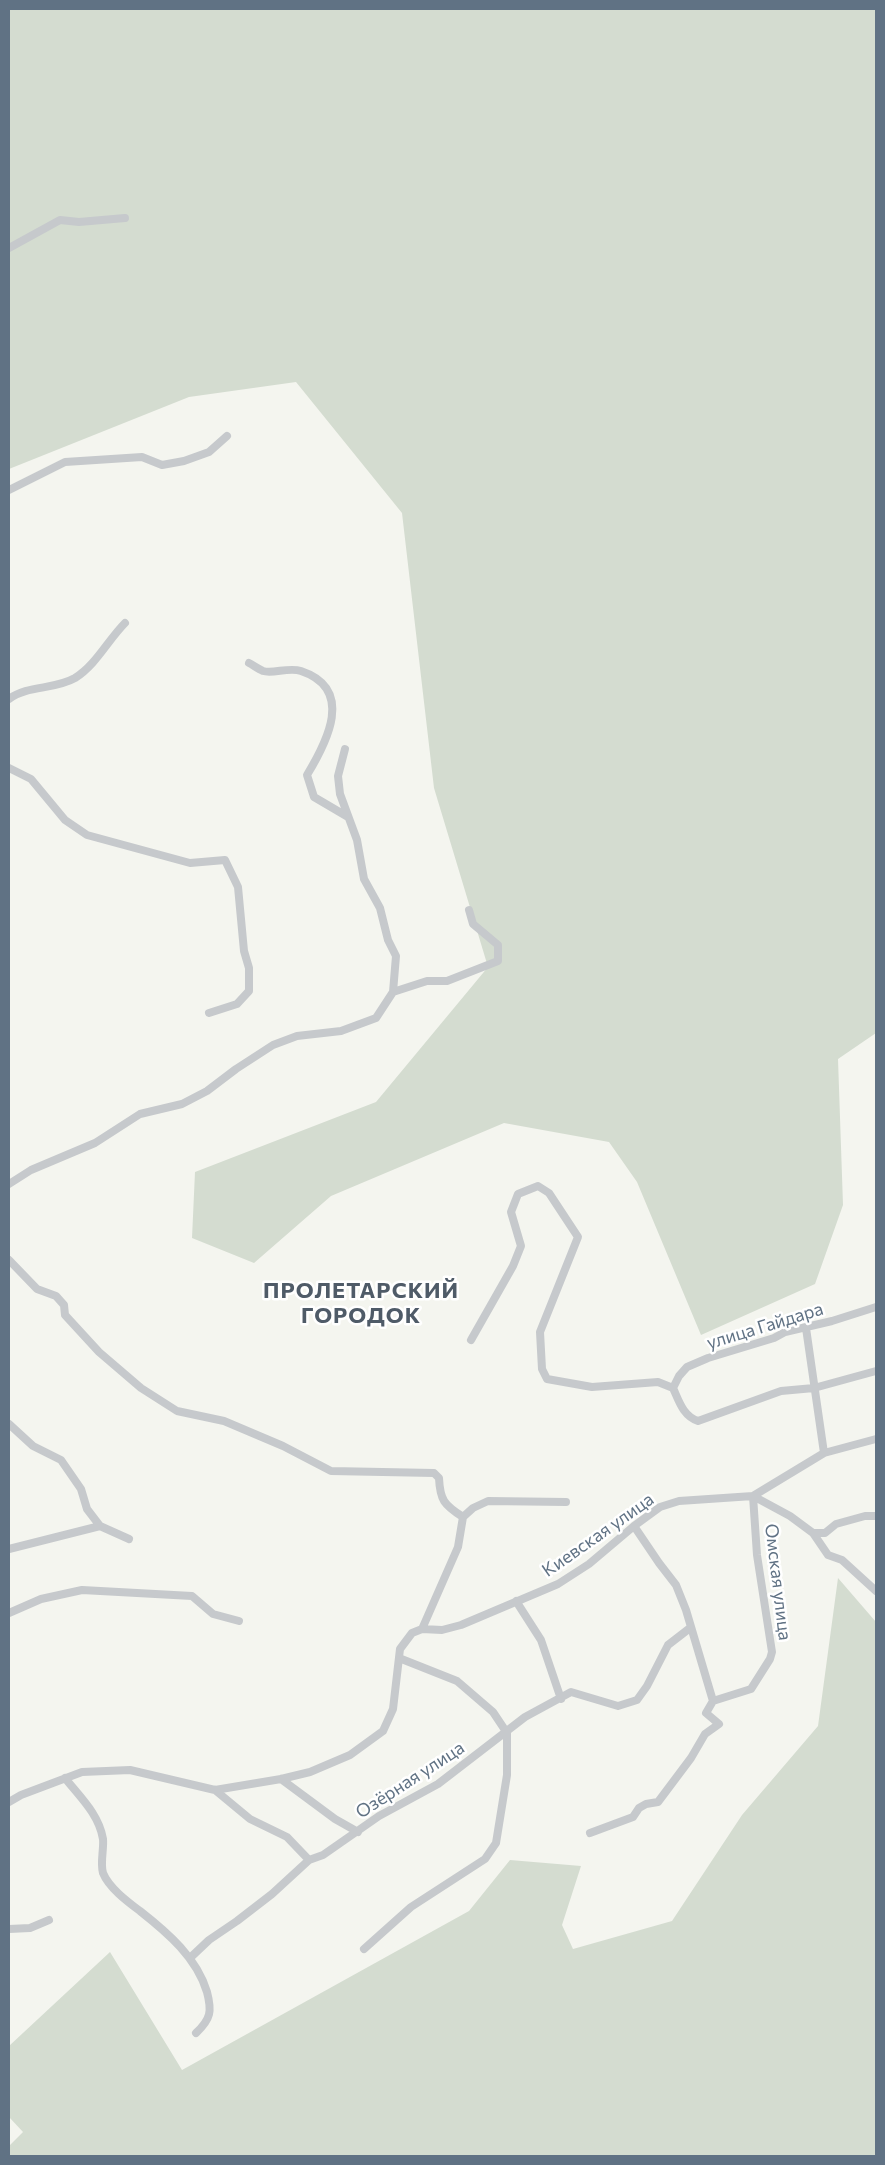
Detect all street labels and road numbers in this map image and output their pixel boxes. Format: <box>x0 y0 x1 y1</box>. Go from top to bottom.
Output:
street label: улица Гайдара <box>704 1298 826 1354</box>
street label: Киевская улица <box>538 1488 658 1582</box>
street label: Омская улица <box>760 1522 796 1642</box>
street label: Озёрная улица <box>352 1737 468 1823</box>

